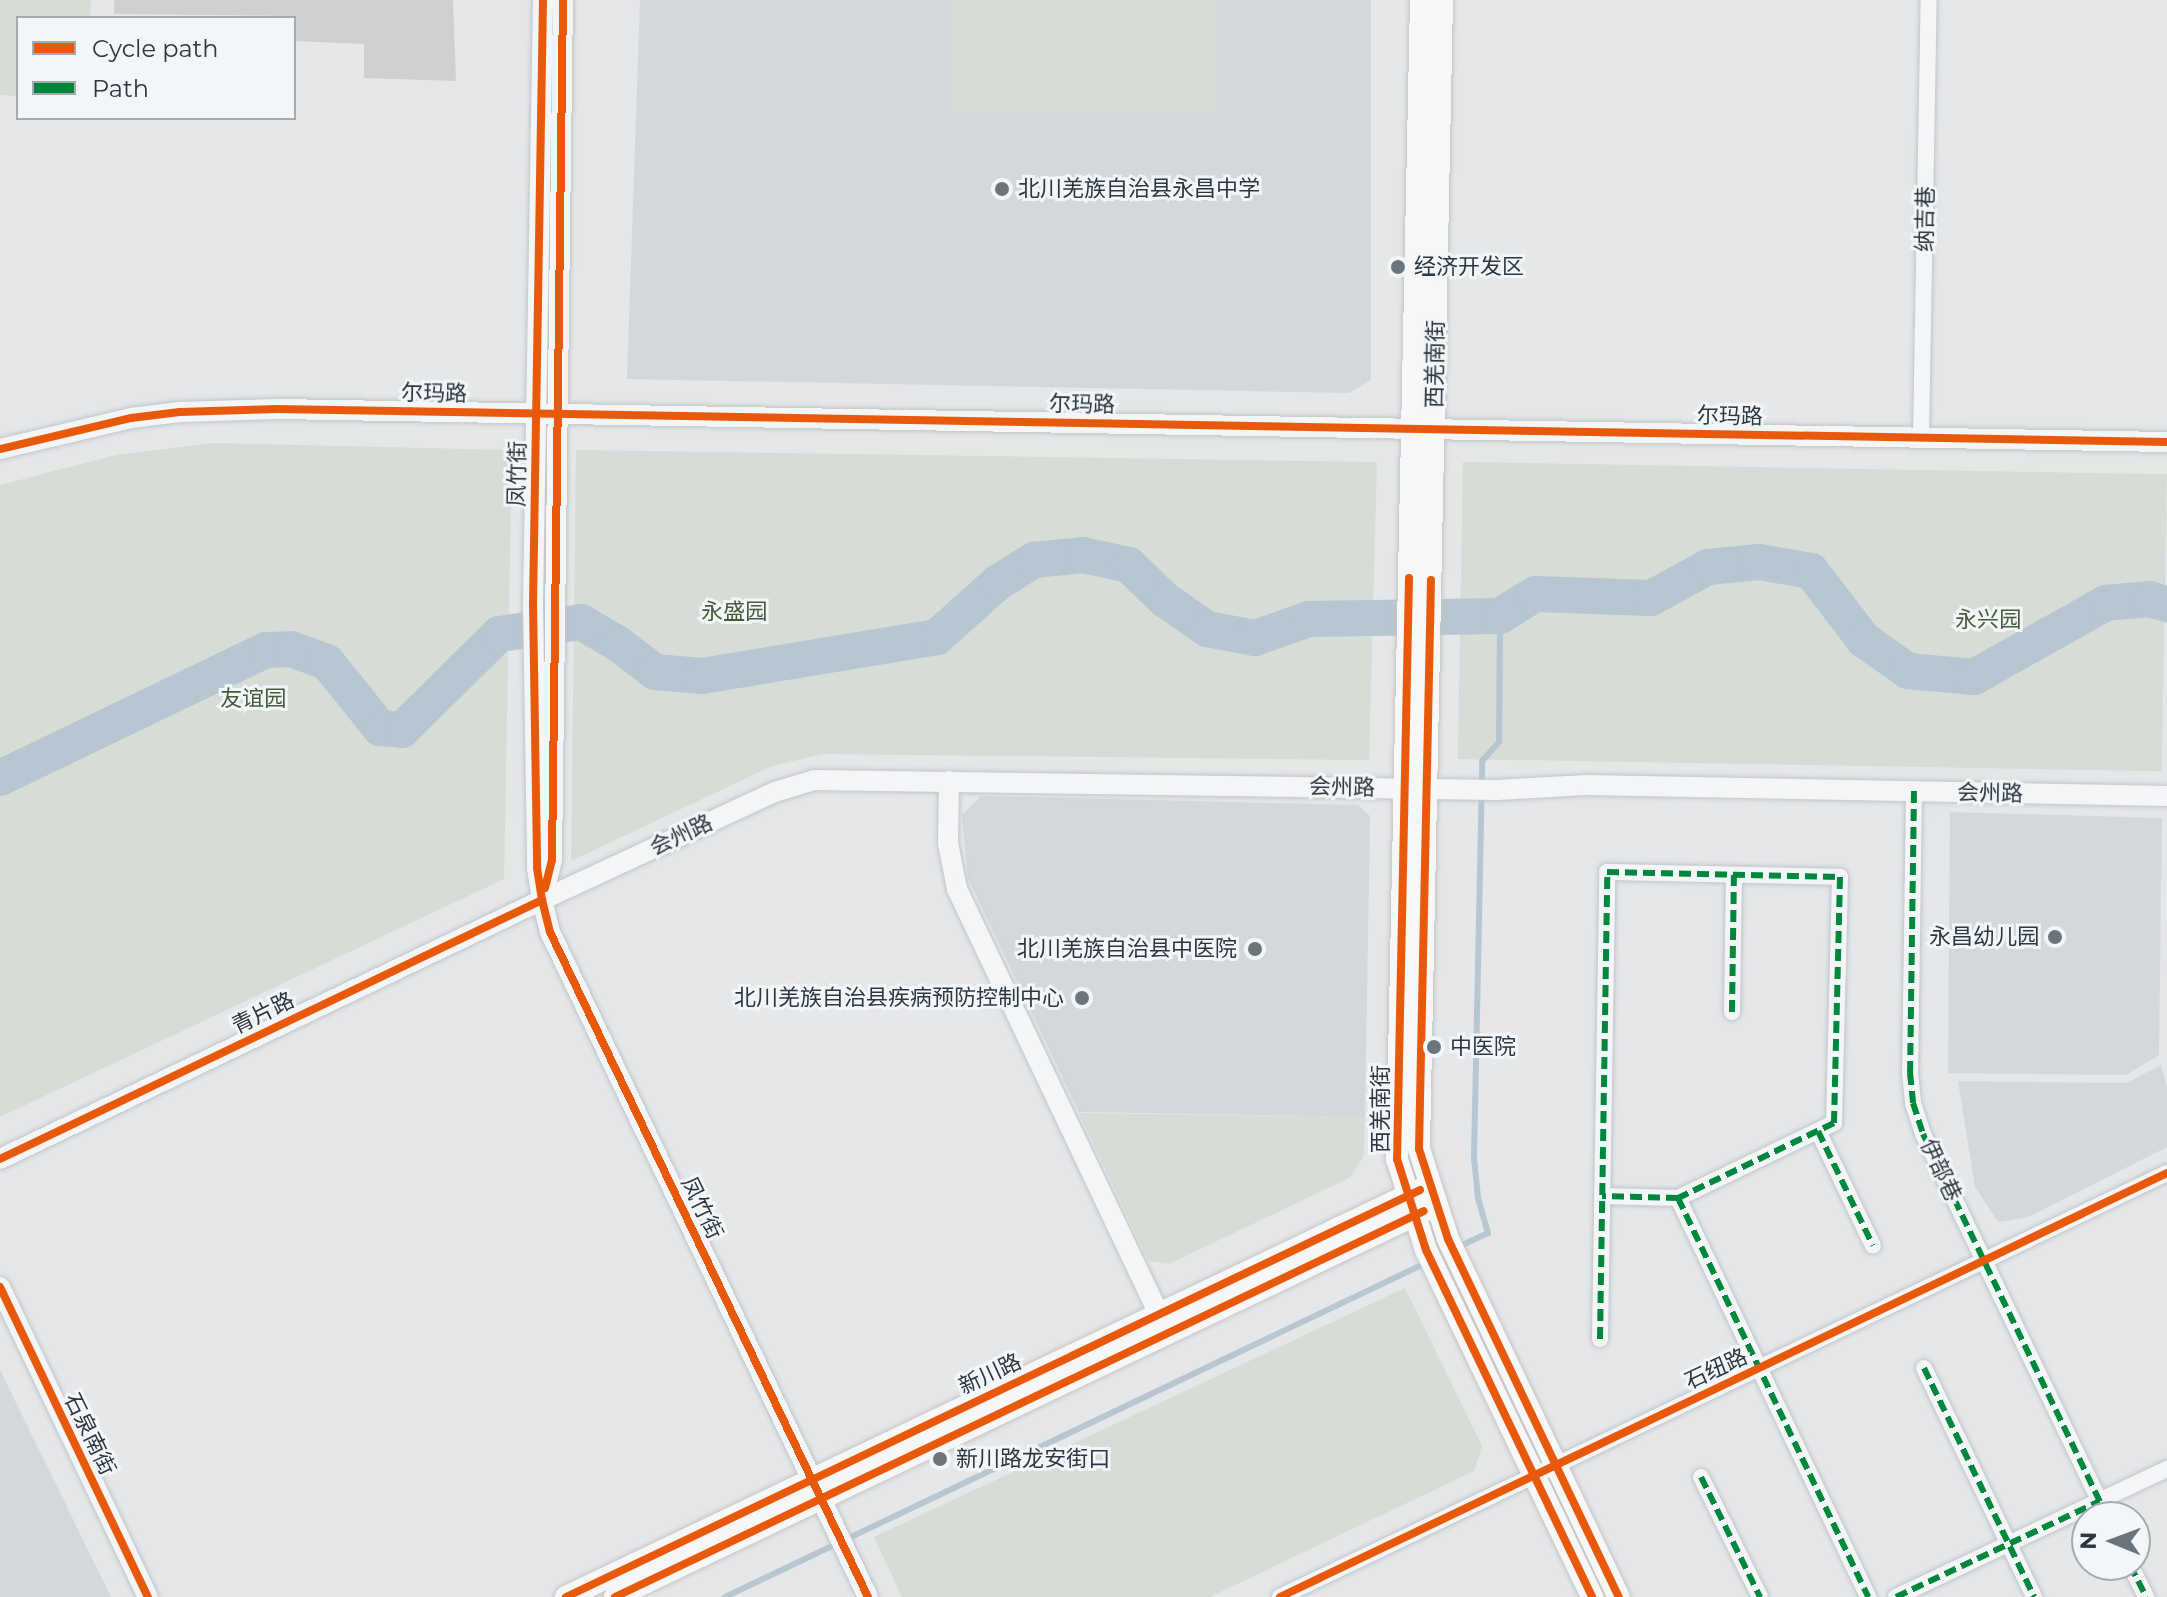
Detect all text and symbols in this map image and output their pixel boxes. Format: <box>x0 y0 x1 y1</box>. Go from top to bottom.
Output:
legend <box>16 16 296 120</box>
text: Cycle path <box>92 34 219 63</box>
text: Path <box>92 74 149 103</box>
place label: 北川羌族自治县永昌中学 <box>1018 176 1260 202</box>
marker: 北川羌族自治县永昌中学 <box>993 180 1011 198</box>
street label: 纳吉巷 <box>1911 186 1939 252</box>
place label: 经济开发区 <box>1414 254 1524 280</box>
marker: 经济开发区 <box>1389 258 1407 276</box>
street label: 西羌南街 <box>1421 320 1449 408</box>
street label: 尔玛路 <box>401 379 467 407</box>
street label: 尔玛路 <box>1049 390 1115 418</box>
street label: 尔玛路 <box>1697 402 1763 430</box>
street label: 凤竹街 <box>503 441 531 507</box>
park label: 永盛园 <box>701 599 767 625</box>
park label: 永兴园 <box>1955 607 2021 633</box>
park label: 友谊园 <box>220 686 286 712</box>
street label: 会州路 <box>1309 773 1375 801</box>
street label: 会州路 <box>1957 779 2023 807</box>
street label: 会州路 <box>646 809 716 861</box>
place label: 永昌幼儿园 <box>1929 924 2039 950</box>
marker: 永昌幼儿园 <box>2046 928 2064 946</box>
place label: 北川羌族自治县中医院 <box>1017 936 1237 962</box>
marker: 北川羌族自治县中医院 <box>1244 938 1266 960</box>
place label: 北川羌族自治县疾病预防控制中心 <box>734 985 1064 1011</box>
street label: 青片路 <box>228 987 298 1039</box>
marker: 北川羌族自治县疾病预防控制中心 <box>1071 987 1093 1009</box>
place label: 中医院 <box>1450 1034 1516 1060</box>
marker: 中医院 <box>1425 1038 1443 1056</box>
street label: 西羌南街 <box>1368 1065 1394 1153</box>
street label: 伊部巷 <box>1915 1135 1967 1205</box>
street label: 凤竹街 <box>676 1173 728 1243</box>
street label: 石纽路 <box>1681 1343 1751 1395</box>
street label: 新川路 <box>955 1348 1025 1400</box>
street label: 石泉南街 <box>59 1389 121 1479</box>
place label: 新川路龙安街口 <box>956 1446 1110 1472</box>
marker: 新川路龙安街口 <box>931 1450 949 1468</box>
north arrow <box>2071 1501 2151 1581</box>
text: N <box>2075 1531 2102 1550</box>

